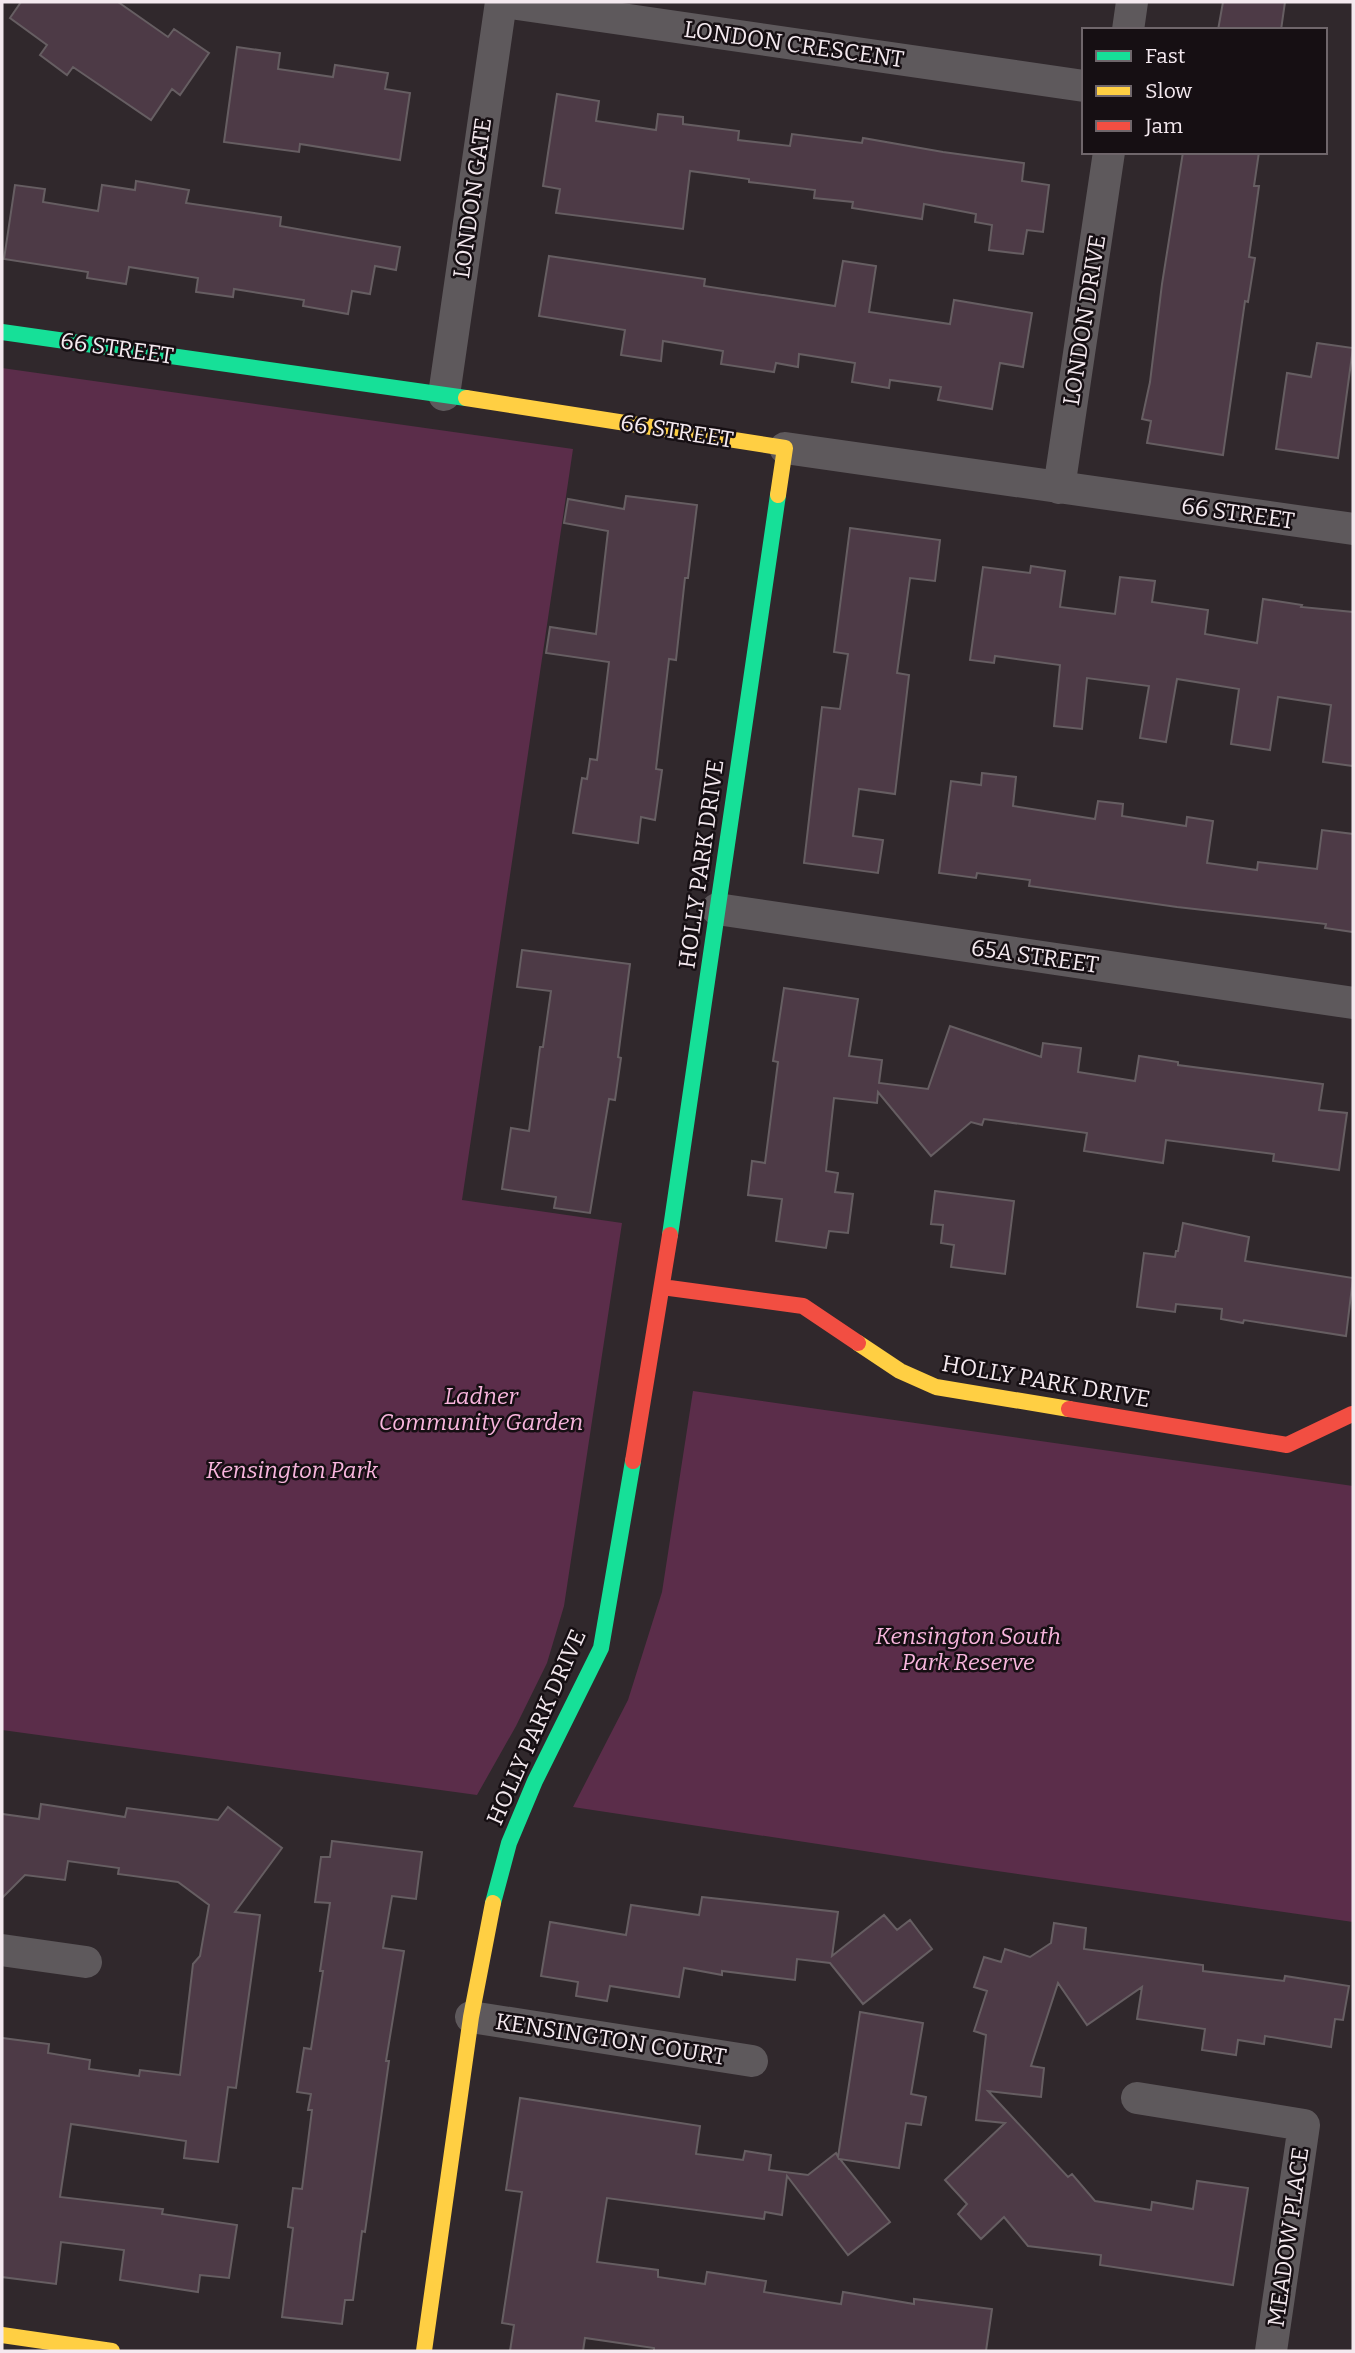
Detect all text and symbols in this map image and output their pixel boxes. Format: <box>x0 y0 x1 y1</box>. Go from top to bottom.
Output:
street label: LONDON CRESCENT <box>682 15 906 73</box>
legend <box>1082 28 1327 154</box>
text: Fast <box>1145 43 1186 69</box>
text: Slow <box>1145 78 1192 104</box>
text: Jam <box>1144 113 1183 139</box>
street label: LONDON GATE <box>447 116 497 280</box>
street label: LONDON DRIVE <box>1057 233 1111 407</box>
street label: 66 STREET <box>59 326 175 370</box>
street label: 66 STREET <box>619 408 735 454</box>
street label: 66 STREET <box>1180 491 1296 535</box>
street label: HOLLY PARK DRIVE <box>672 758 730 970</box>
street label: 65A STREET <box>969 933 1101 979</box>
street label: HOLLY PARK DRIVE <box>940 1349 1152 1413</box>
park label: Ladner Community Garden <box>379 1382 583 1436</box>
park label: Kensington Park <box>206 1456 379 1484</box>
park label: Kensington South Park Reserve <box>875 1622 1061 1676</box>
street label: HOLLY PARK DRIVE <box>480 1625 592 1829</box>
street label: KENSINGTON COURT <box>493 2007 729 2071</box>
street label: MEADOW PLACE <box>1262 2145 1314 2329</box>

